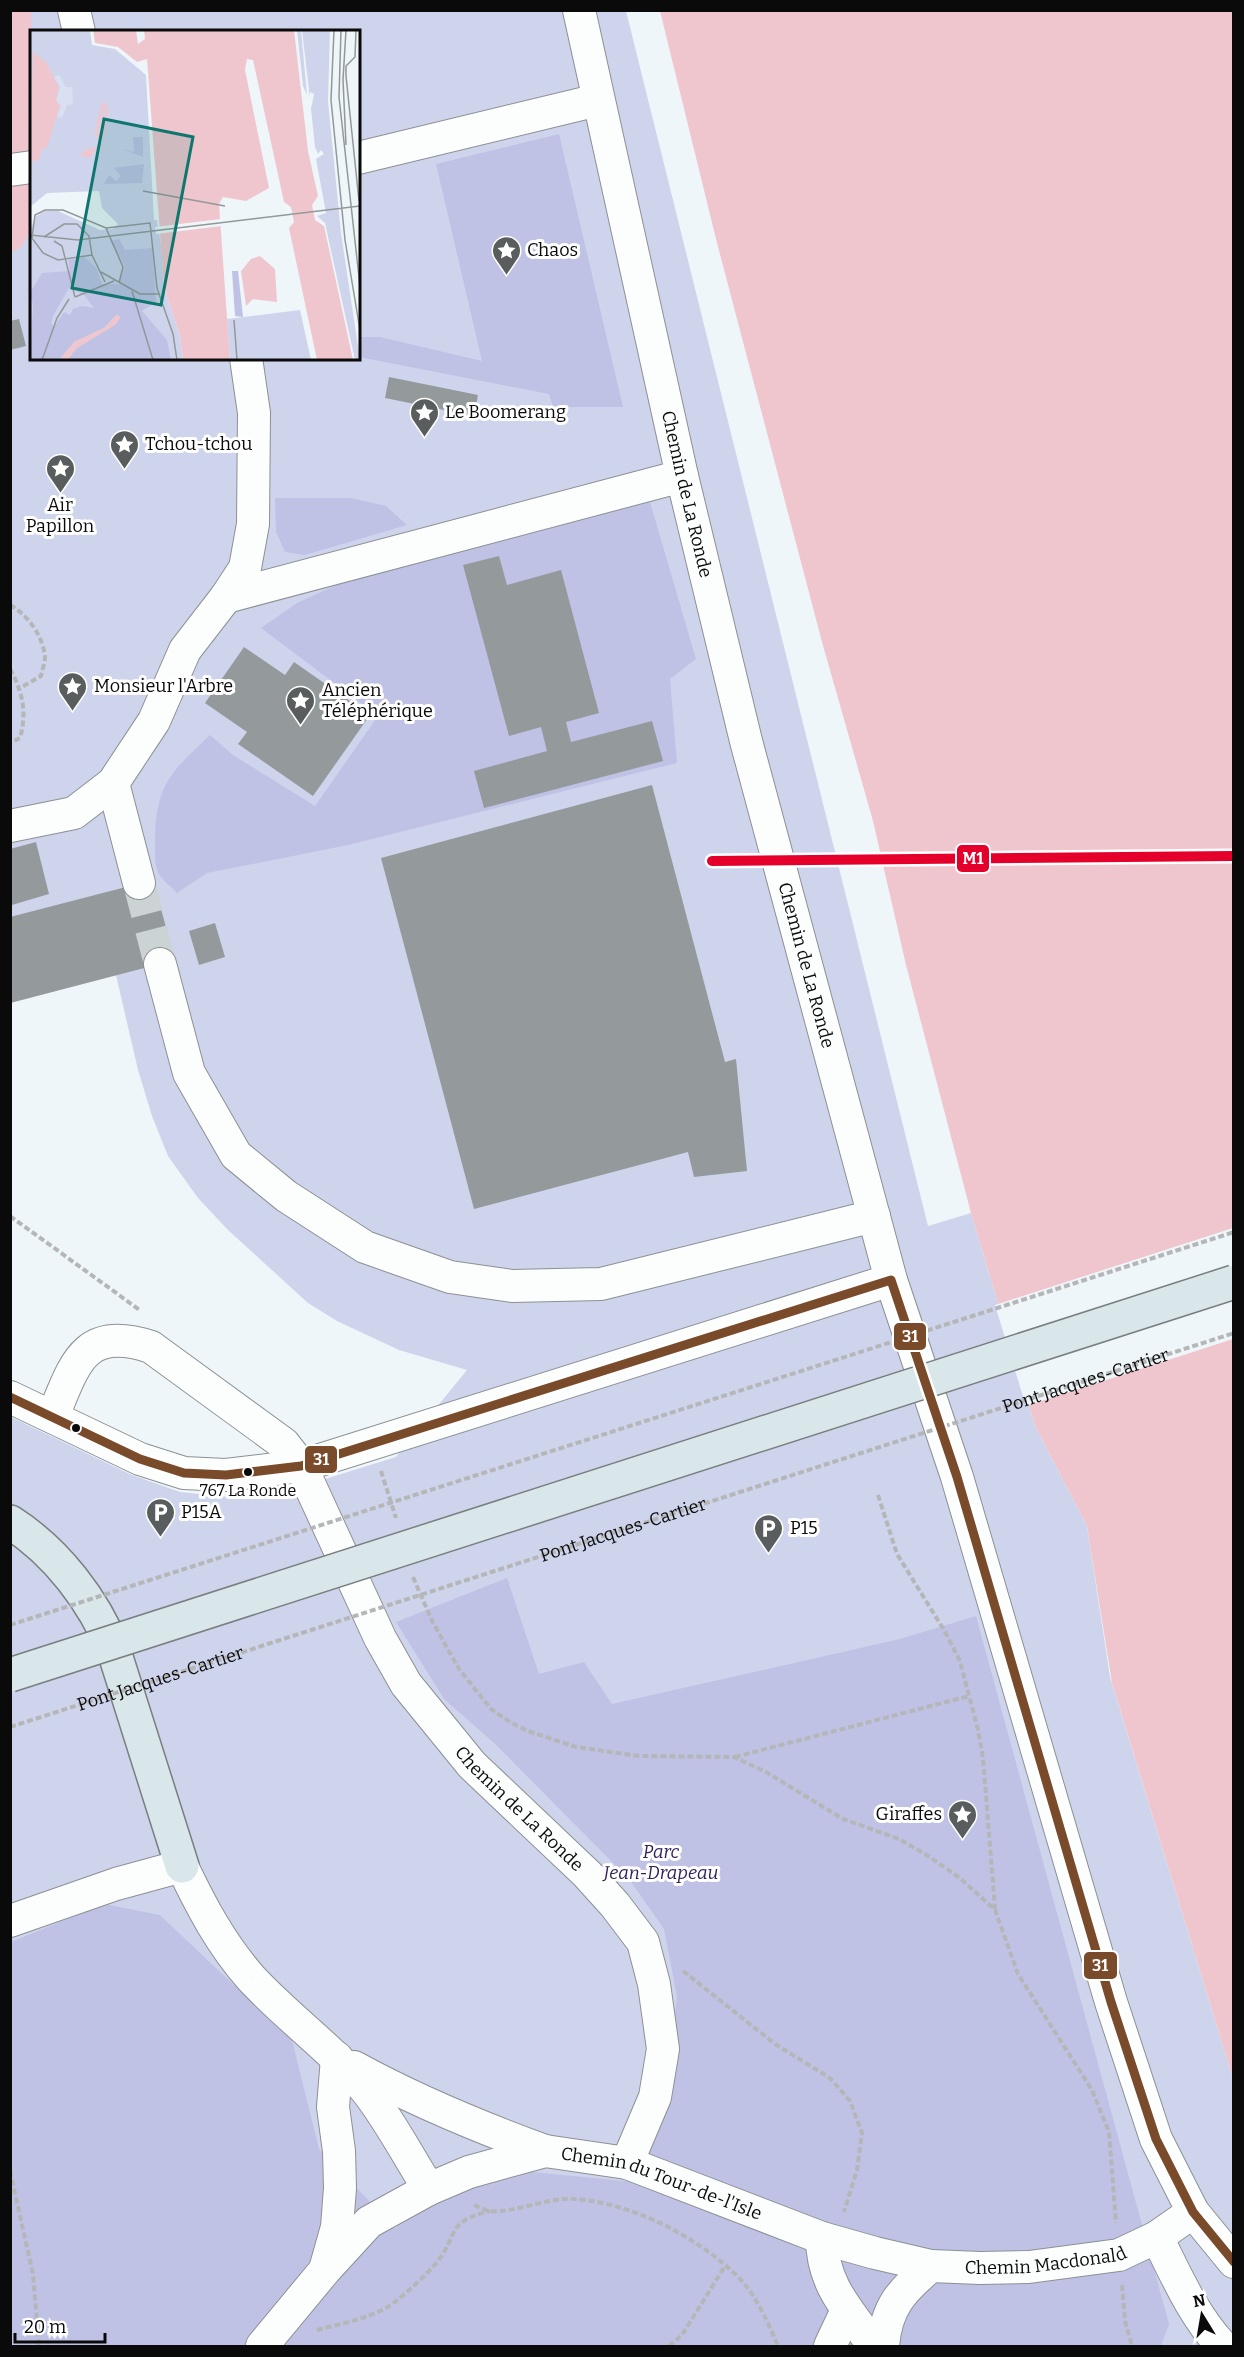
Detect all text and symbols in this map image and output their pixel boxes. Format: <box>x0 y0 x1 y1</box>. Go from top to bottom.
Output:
inset map <box>30 30 360 360</box>
place icon: Chaos <box>490 234 522 276</box>
place label: Chaos <box>527 239 578 261</box>
place icon: Le Boomerang <box>408 396 440 438</box>
place label: Le Boomerang <box>445 401 566 423</box>
street label: Chemin de La Ronde <box>657 409 717 580</box>
place icon: Tchou-tchou <box>108 428 140 470</box>
place label: Tchou-tchou <box>145 433 252 455</box>
place icon: Air Papillon <box>44 452 76 494</box>
place label: Air Papillon <box>26 494 95 537</box>
place icon: Monsieur l'Arbre <box>57 670 89 712</box>
place label: Monsieur l'Arbre <box>94 675 233 697</box>
place label: Ancien Téléphérique <box>322 679 433 722</box>
place icon: Ancien Téléphérique <box>285 684 317 726</box>
line badge: M1 <box>956 844 990 873</box>
text: M1 <box>963 849 984 868</box>
street label: Chemin de La Ronde <box>773 880 839 1051</box>
line badge: 31 <box>893 1322 927 1351</box>
text: 31 <box>902 1327 918 1346</box>
street label: Pont Jacques-Cartier <box>1000 1344 1172 1418</box>
unlabelled marker <box>70 1422 82 1434</box>
line badge: 31 <box>304 1445 338 1474</box>
text: 31 <box>313 1450 329 1469</box>
marker: 767 La Ronde <box>242 1466 254 1478</box>
place label: 767 La Ronde <box>200 1481 296 1500</box>
street label: Pont Jacques-Cartier <box>537 1493 709 1567</box>
parking icon: P15A <box>144 1496 176 1538</box>
place label: P15A <box>181 1501 222 1523</box>
parking icon: P15 <box>753 1512 785 1554</box>
place label: P15 <box>790 1517 818 1539</box>
street label: Pont Jacques-Cartier <box>74 1641 247 1716</box>
street label: Chemin de La Ronde <box>450 1742 588 1876</box>
place icon: Giraffes <box>947 1798 979 1840</box>
place label: Giraffes <box>876 1803 942 1825</box>
park label: Parc Jean-Drapeau <box>602 1841 719 1884</box>
line badge: 31 <box>1083 1951 1118 1980</box>
text: 31 <box>1092 1956 1108 1975</box>
street label: Chemin du Tour-de-l'Isle <box>560 2142 765 2225</box>
street label: Chemin Macdonald <box>964 2242 1131 2279</box>
north arrow <box>1172 2285 1232 2345</box>
text: N <box>1191 2290 1207 2311</box>
scale bar <box>15 2306 105 2344</box>
text: 20 m <box>24 2316 66 2338</box>

